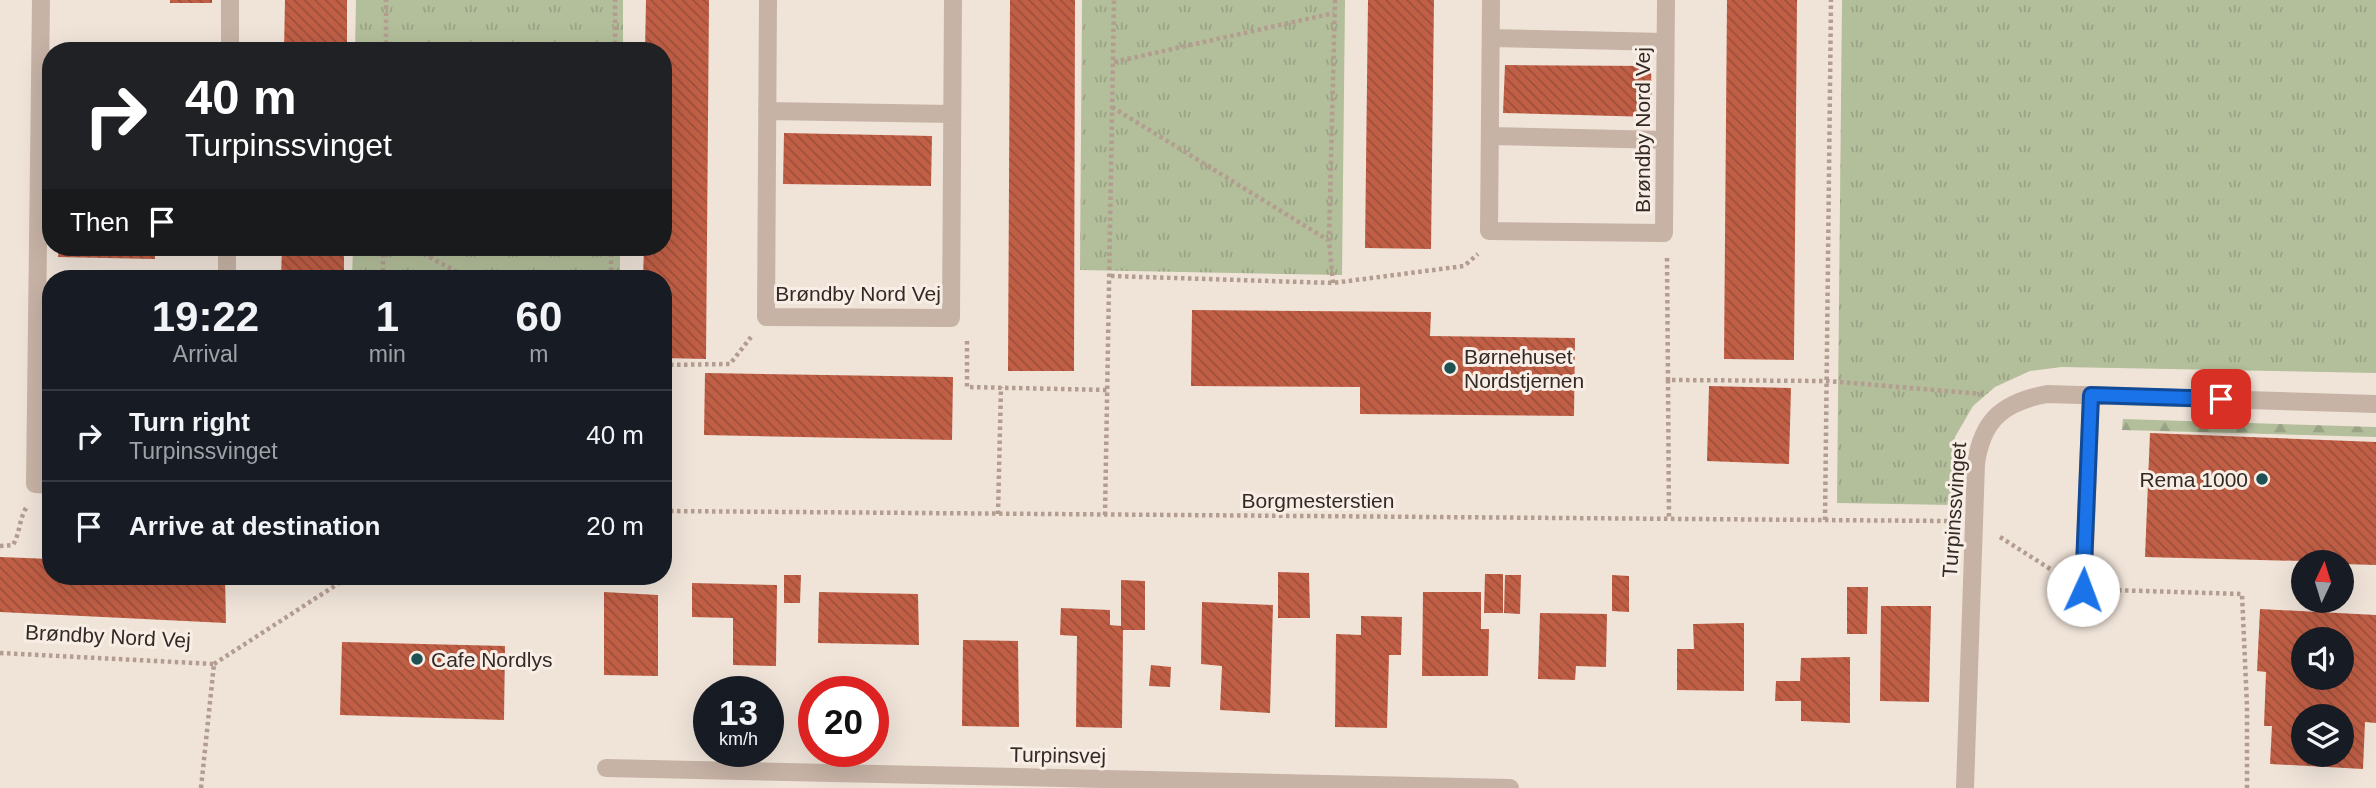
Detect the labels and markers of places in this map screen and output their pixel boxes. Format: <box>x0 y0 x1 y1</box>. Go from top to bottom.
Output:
place label: Børnehuset Nordstjernen <box>1464 345 1584 392</box>
marker: Børnehuset Nordstjernen <box>1442 360 1458 376</box>
pin <box>2191 369 2251 429</box>
place label: Rema 1000 <box>2139 468 2248 491</box>
marker: Rema 1000 <box>2254 471 2270 487</box>
place label: Cafe Nordlys <box>431 648 552 671</box>
marker: Cafe Nordlys <box>409 651 425 667</box>

